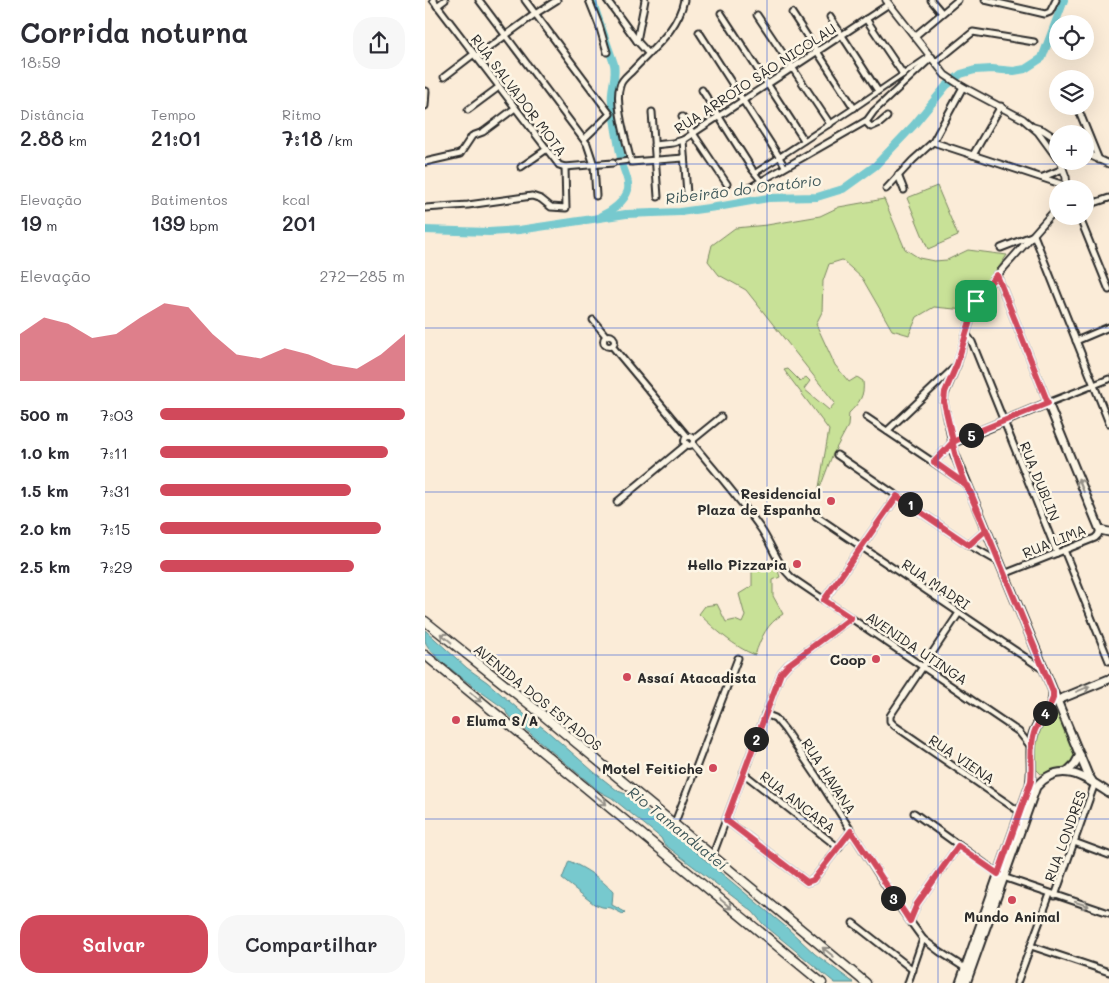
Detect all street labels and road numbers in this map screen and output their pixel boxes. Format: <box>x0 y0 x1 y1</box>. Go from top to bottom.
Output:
street label: RUA ARROIO SÃO NICOLAU <box>670 18 840 138</box>
street label: RUA SALVADOR MOTA <box>467 30 571 160</box>
street label: RUA DUBLIN <box>1015 439 1065 523</box>
street label: RUA LIMA <box>1019 520 1089 562</box>
street label: RUA MADRI <box>898 554 974 614</box>
street label: AVENIDA UTINGA <box>863 607 971 689</box>
street label: AVENIDA DOS ESTADOS <box>470 639 606 755</box>
street label: RUA VIENA <box>925 730 999 788</box>
street label: RUA HAVANA <box>797 734 861 818</box>
street label: RUA ANCARA <box>756 767 840 837</box>
street label: RUA LONDRES <box>1040 788 1090 884</box>

